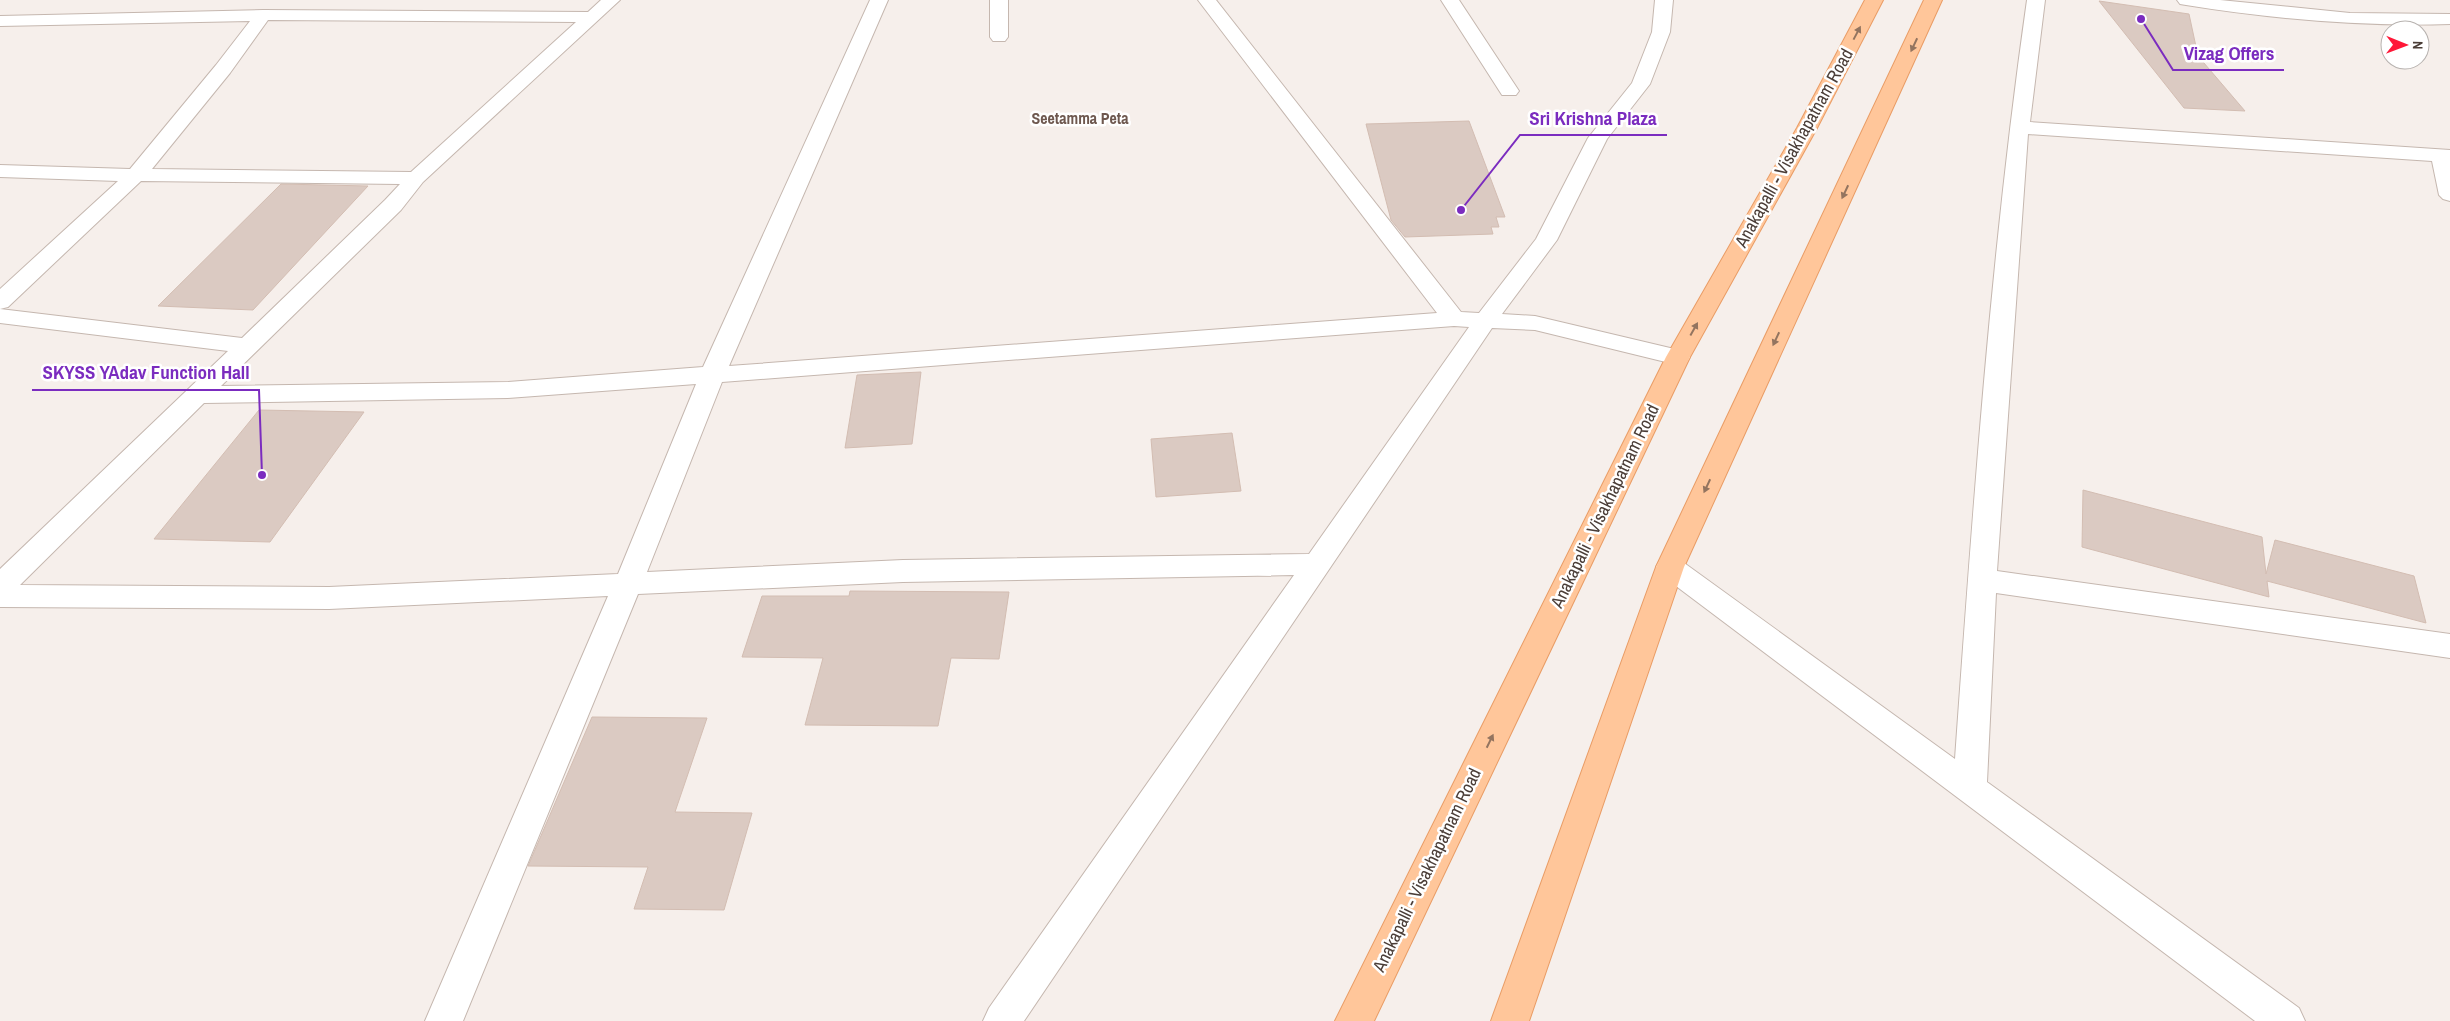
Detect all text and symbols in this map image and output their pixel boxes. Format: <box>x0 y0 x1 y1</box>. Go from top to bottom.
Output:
north arrow <box>2380 20 2430 70</box>
one-way arrow <box>1853 26 1861 41</box>
callout: Vizag Offers <box>2173 36 2284 70</box>
one-way arrow <box>1909 38 1917 52</box>
text: Vizag Offers <box>2184 40 2274 66</box>
text: N <box>2409 41 2427 50</box>
street label: Anakapalli - Visakhapatnam Road <box>1728 44 1859 253</box>
callout: Sri Krishna Plaza <box>1520 101 1667 135</box>
text: Sri Krishna Plaza <box>1529 105 1657 131</box>
district label: Seetamma Peta <box>1032 107 1129 129</box>
one-way arrow <box>1841 185 1849 199</box>
one-way arrow <box>1690 322 1698 336</box>
one-way arrow <box>1772 332 1780 346</box>
callout: SKYSS YAdav Function Hall <box>32 356 259 390</box>
text: SKYSS YAdav Function Hall <box>43 359 249 385</box>
street label: Anakapalli - Visakhapatnam Road <box>1544 400 1665 613</box>
one-way arrow <box>1703 479 1711 493</box>
one-way arrow <box>1486 734 1494 748</box>
street label: Anakapalli - Visakhapatnam Road <box>1366 764 1487 977</box>

